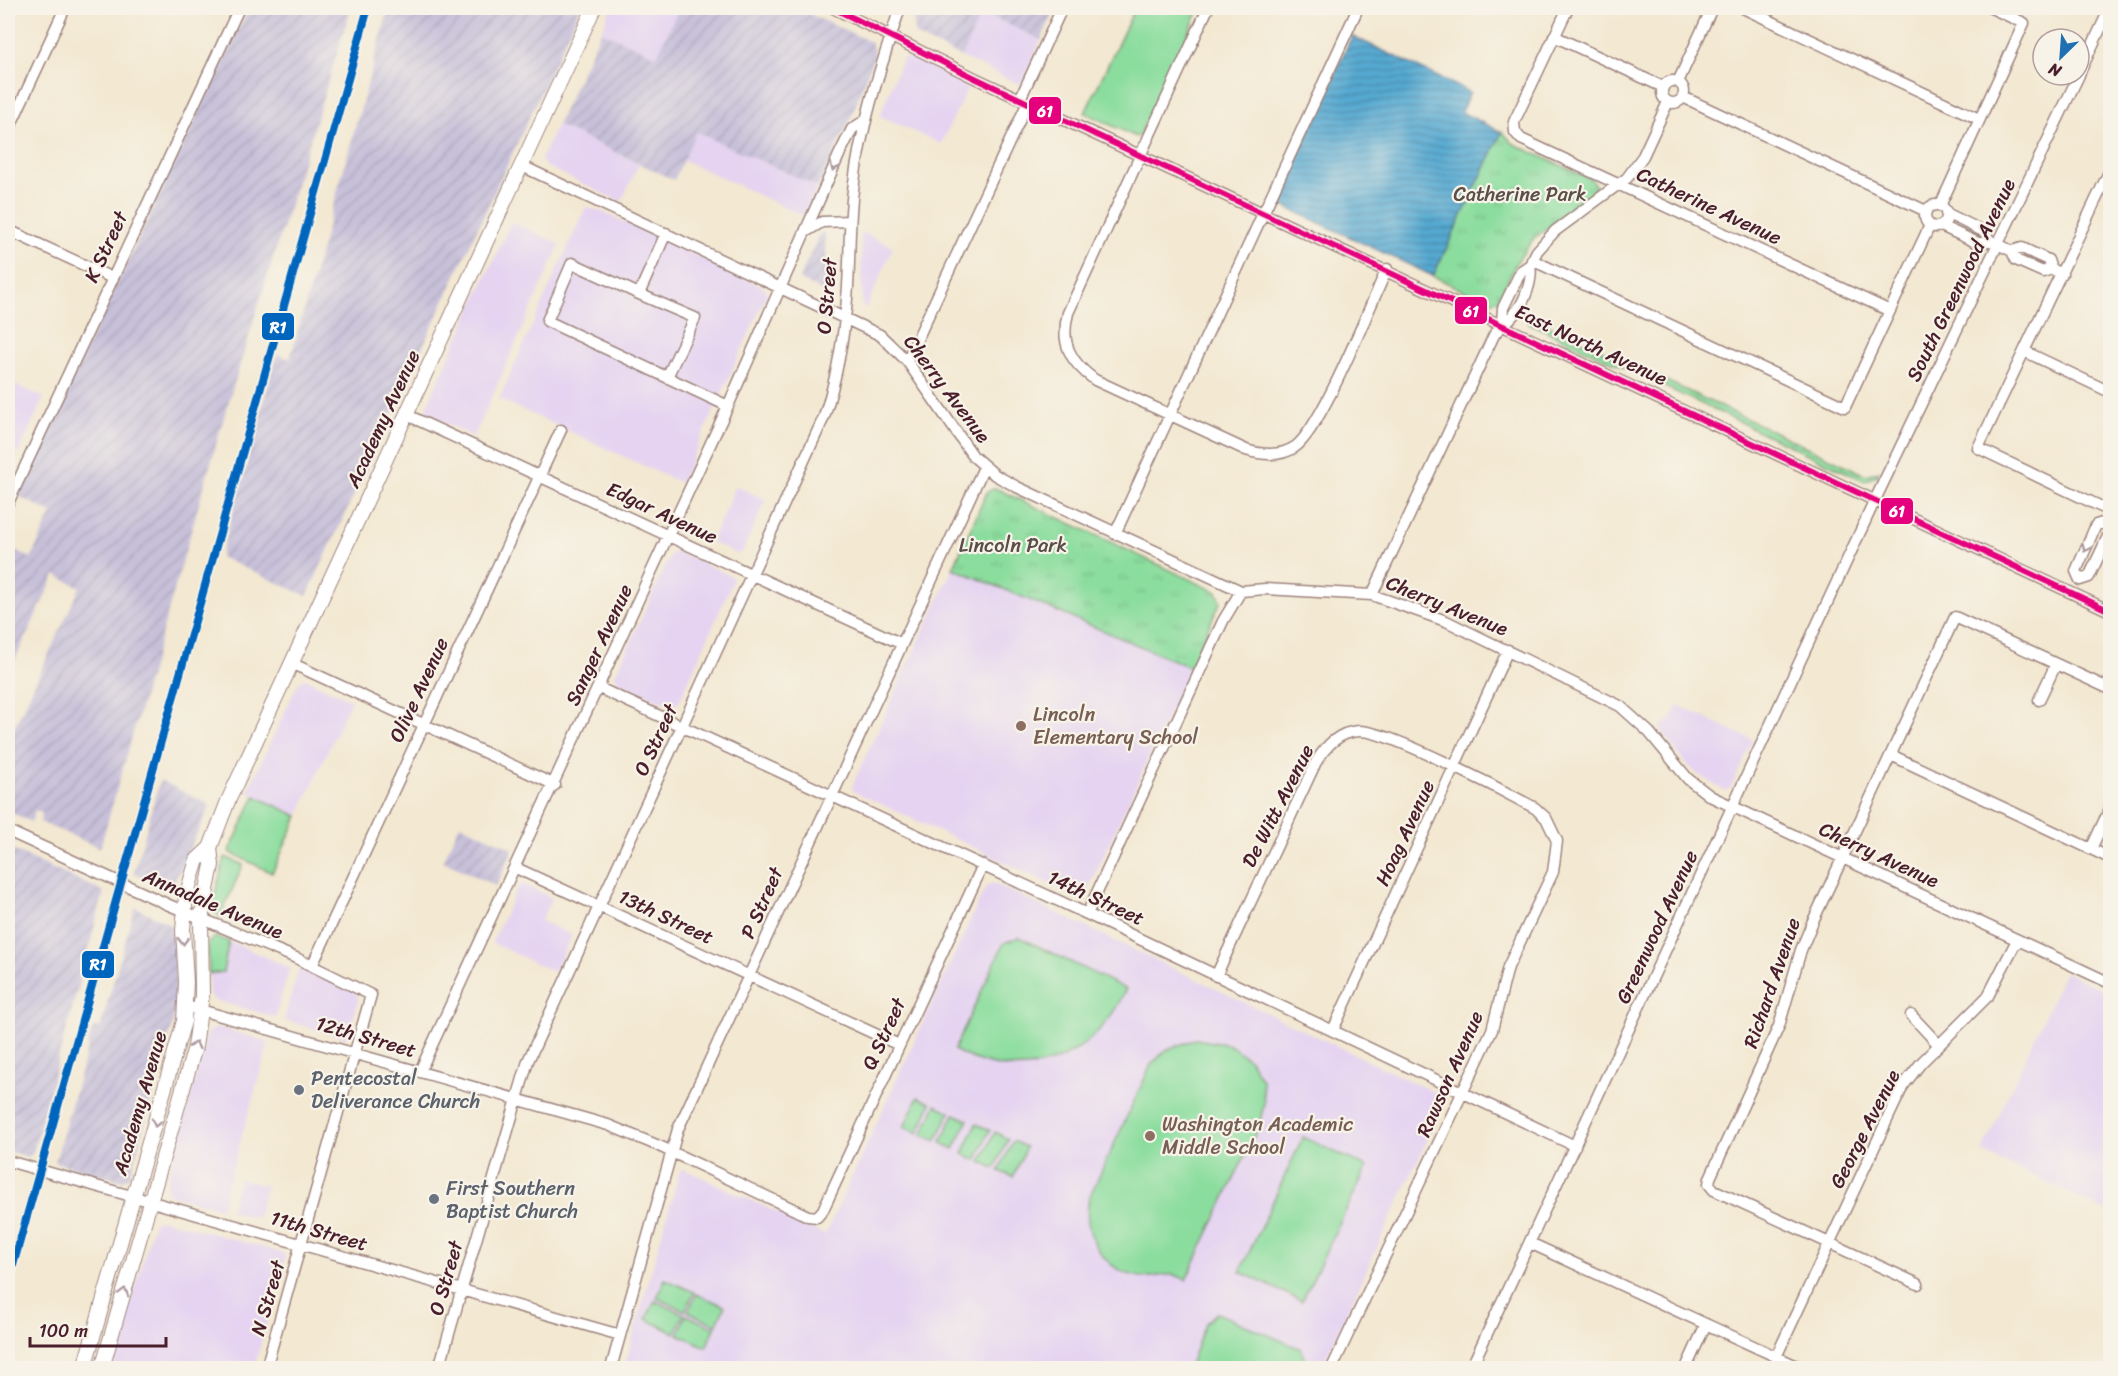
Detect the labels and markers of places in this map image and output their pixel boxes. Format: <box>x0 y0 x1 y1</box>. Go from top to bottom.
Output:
place label: Lincoln Elementary School <box>1033 697 1198 755</box>
marker: Lincoln Elementary School <box>1014 719 1028 733</box>
place label: Pentecostal Deliverance Church <box>311 1061 480 1119</box>
marker: Pentecostal Deliverance Church <box>292 1083 306 1097</box>
place label: Washington Academic Middle School <box>1162 1107 1353 1165</box>
marker: Washington Academic Middle School <box>1143 1129 1157 1143</box>
place label: First Southern Baptist Church <box>446 1171 578 1229</box>
marker: First Southern Baptist Church <box>427 1192 441 1206</box>

